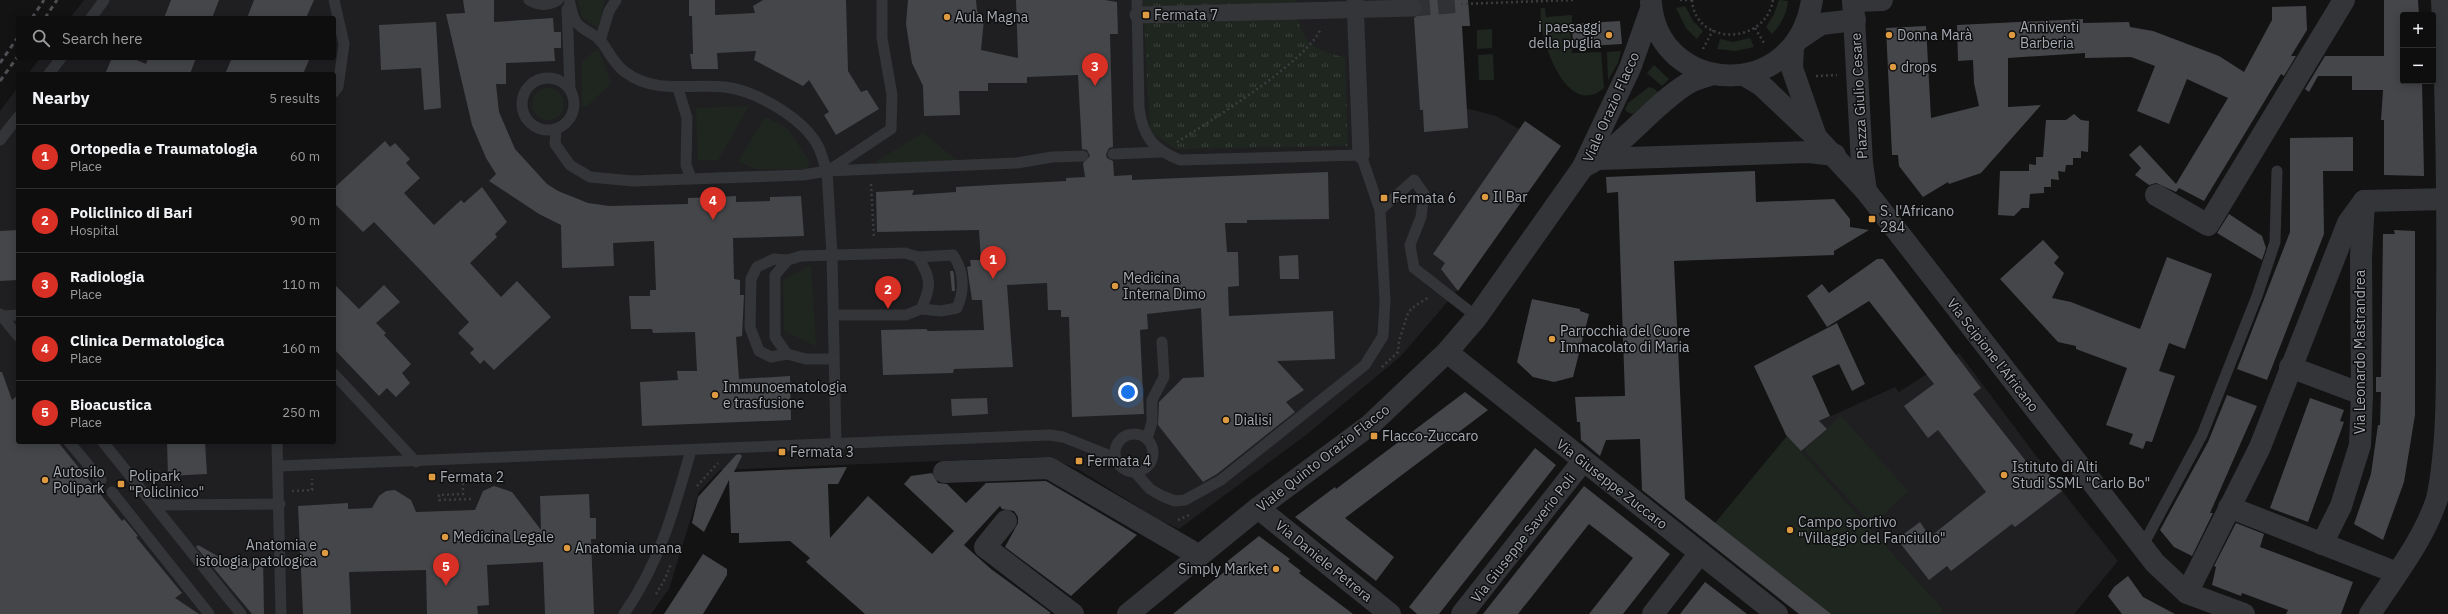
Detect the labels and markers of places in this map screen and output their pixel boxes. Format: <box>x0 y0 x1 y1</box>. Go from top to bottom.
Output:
place label: Fermata 7 <box>1154 6 1218 24</box>
place label: Aula Magna <box>955 8 1029 26</box>
marker: Fermata 7 <box>1141 10 1151 20</box>
marker: Aula Magna <box>942 12 952 22</box>
place label: i paesaggi della puglia <box>1529 18 1602 52</box>
place label: Anniventi Barberia <box>2020 18 2079 52</box>
place label: Donna Marà <box>1897 26 1973 44</box>
marker: i paesaggi della puglia <box>1604 30 1614 40</box>
marker: Donna Marà <box>1884 30 1894 40</box>
marker: Anniventi Barberia <box>2007 30 2017 40</box>
pin: 3 <box>1082 53 1108 86</box>
place label: drops <box>1901 58 1937 76</box>
marker: drops <box>1888 62 1898 72</box>
pin: 4 <box>700 187 726 220</box>
place label: Il Bar <box>1493 188 1527 206</box>
place label: Fermata 6 <box>1392 189 1456 207</box>
marker: Il Bar <box>1480 192 1490 202</box>
marker: Fermata 6 <box>1379 193 1389 203</box>
place label: S. l'Africano 284 <box>1880 202 1954 236</box>
marker: S. l'Africano 284 <box>1867 214 1877 224</box>
pin: 1 <box>980 246 1006 279</box>
place label: Medicina Interna Dimo <box>1123 269 1206 303</box>
pin: 2 <box>875 276 901 309</box>
marker: Medicina Interna Dimo <box>1110 281 1120 291</box>
place label: Parrocchia del Cuore Immacolato di Maria <box>1560 322 1691 356</box>
marker: Parrocchia del Cuore Immacolato di Maria <box>1547 334 1557 344</box>
place label: Immunoematologia e trasfusione <box>723 378 847 412</box>
marker: Immunoematologia e trasfusione <box>710 390 720 400</box>
place label: Dialisi <box>1234 411 1272 429</box>
marker: Dialisi <box>1221 415 1231 425</box>
place label: Flacco-Zuccaro <box>1382 427 1479 445</box>
marker: Flacco-Zuccaro <box>1369 431 1379 441</box>
place label: Fermata 3 <box>790 443 854 461</box>
marker: Fermata 3 <box>777 447 787 457</box>
place label: Fermata 4 <box>1087 452 1151 470</box>
marker: Fermata 4 <box>1074 456 1084 466</box>
place label: Istituto di Alti Studi SSML "Carlo Bo" <box>2012 458 2150 492</box>
place label: Autosilo Polipark <box>53 463 105 497</box>
place label: Polipark "Policlinico" <box>129 467 204 501</box>
place label: Fermata 2 <box>440 468 504 486</box>
marker: Istituto di Alti Studi SSML "Carlo Bo" <box>1999 470 2009 480</box>
marker: Fermata 2 <box>427 472 437 482</box>
marker: Autosilo Polipark <box>40 475 50 485</box>
marker: Polipark "Policlinico" <box>116 479 126 489</box>
place label: Campo sportivo "Villaggio del Fanciullo" <box>1798 513 1946 547</box>
marker: Campo sportivo "Villaggio del Fanciullo" <box>1785 525 1795 535</box>
place label: Medicina Legale <box>453 528 554 546</box>
marker: Medicina Legale <box>440 532 450 542</box>
place label: Anatomia e istologia patologica <box>195 536 318 570</box>
place label: Anatomia umana <box>575 539 682 557</box>
marker: Anatomia umana <box>562 543 572 553</box>
marker: Anatomia e istologia patologica <box>320 548 330 558</box>
pin: 5 <box>433 553 459 586</box>
place label: Simply Market <box>1178 560 1268 578</box>
marker: Simply Market <box>1271 564 1281 574</box>

